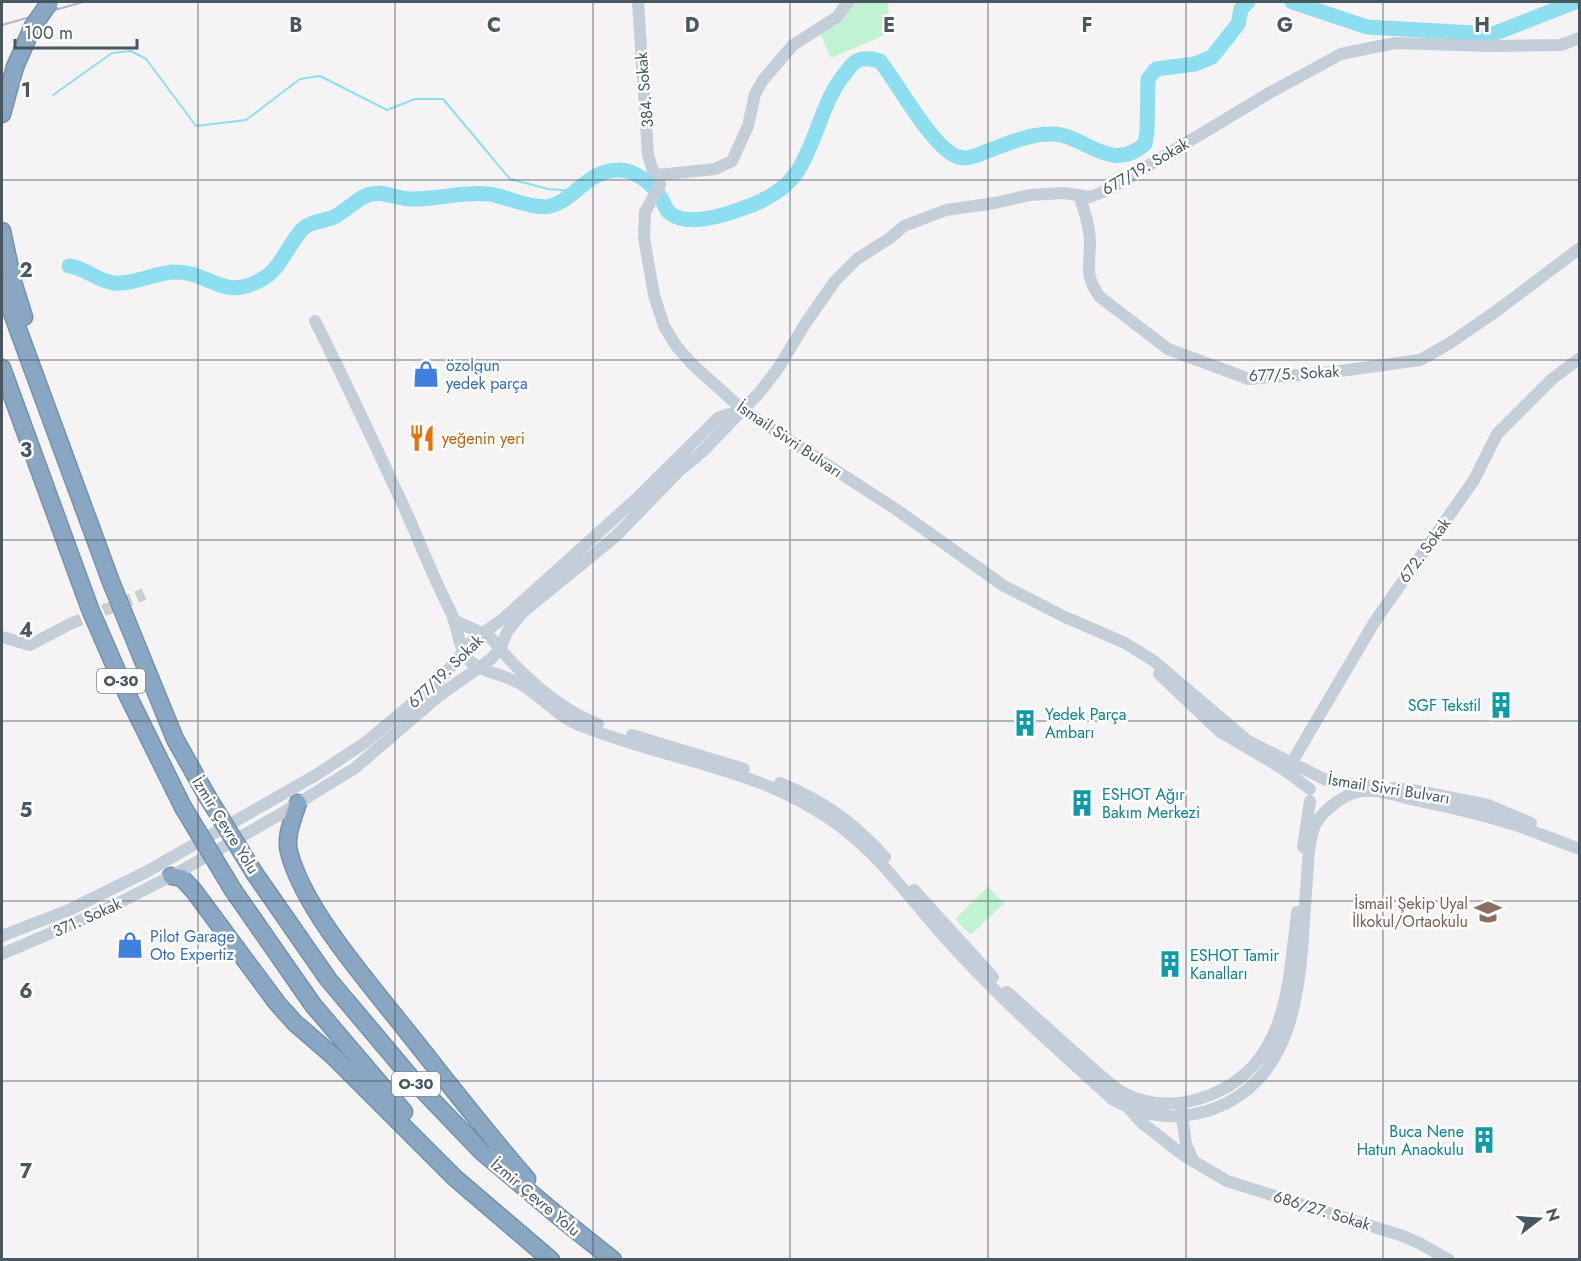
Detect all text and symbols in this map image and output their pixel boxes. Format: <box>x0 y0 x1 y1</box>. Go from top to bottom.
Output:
text: B <box>289 11 303 40</box>
text: C <box>487 11 501 40</box>
text: D <box>685 11 699 40</box>
text: E <box>883 11 895 40</box>
text: F <box>1081 11 1093 40</box>
text: G <box>1277 11 1293 40</box>
text: H <box>1474 11 1490 40</box>
scale bar <box>15 12 136 50</box>
text: 100 m <box>24 20 73 46</box>
street label: 384. Sokak <box>630 50 659 129</box>
text: 1 <box>21 76 31 105</box>
street label: 677/19. Sokak <box>1098 132 1194 201</box>
text: 2 <box>19 256 33 285</box>
place label: özolgun yedek parça <box>446 354 528 395</box>
shop icon: özolgun yedek parça <box>411 359 441 389</box>
street label: 677/5. Sokak <box>1248 360 1341 387</box>
street label: İsmail Sivri Bulvarı <box>732 395 847 483</box>
restaurant icon: yeğenin yeri <box>407 423 437 453</box>
place label: yeğenin yeri <box>442 427 525 450</box>
text: 3 <box>20 436 32 465</box>
street label: 672. Sokak <box>1393 512 1456 588</box>
text: 4 <box>19 616 33 645</box>
street label: 677/19. Sokak <box>403 629 489 713</box>
road number: O-30 <box>97 669 145 693</box>
building icon: SGF Tekstil <box>1486 690 1516 720</box>
place label: SGF Tekstil <box>1408 694 1481 717</box>
place label: Yedek Parça Ambarı <box>1045 703 1126 744</box>
building icon: Yedek Parça Ambarı <box>1010 708 1040 738</box>
street label: İsmail Sivri Bulvarı <box>1326 768 1451 809</box>
street label: İzmir Çevre Yolu <box>186 772 265 878</box>
place label: ESHOT Ağır Bakım Merkezi <box>1102 783 1200 824</box>
building icon: ESHOT Ağır Bakım Merkezi <box>1067 788 1097 818</box>
text: 5 <box>20 796 33 825</box>
street label: 371. Sokak <box>49 892 126 943</box>
place label: İsmail Şekip Uyal İlkokul/Ortaokulu <box>1352 892 1468 933</box>
school or university icon: İsmail Şekip Uyal İlkokul/Ortaokulu <box>1473 897 1503 927</box>
place label: Pilot Garage Oto Expertiz <box>150 925 235 966</box>
shop icon: Pilot Garage Oto Expertiz <box>115 930 145 960</box>
place label: ESHOT Tamir Kanalları <box>1190 944 1280 985</box>
building icon: ESHOT Tamir Kanalları <box>1155 949 1185 979</box>
text: 6 <box>19 977 33 1006</box>
road number: O-30 <box>392 1072 440 1096</box>
place label: Buca Nene Hatun Anaokulu <box>1357 1120 1464 1161</box>
building icon: Buca Nene Hatun Anaokulu <box>1469 1125 1499 1155</box>
street label: İzmir Çevre Yolu <box>486 1153 585 1242</box>
text: 7 <box>20 1157 33 1186</box>
street label: 686/27. Sokak <box>1271 1185 1374 1236</box>
north arrow <box>1509 1189 1569 1249</box>
text: N <box>1540 1205 1566 1224</box>

